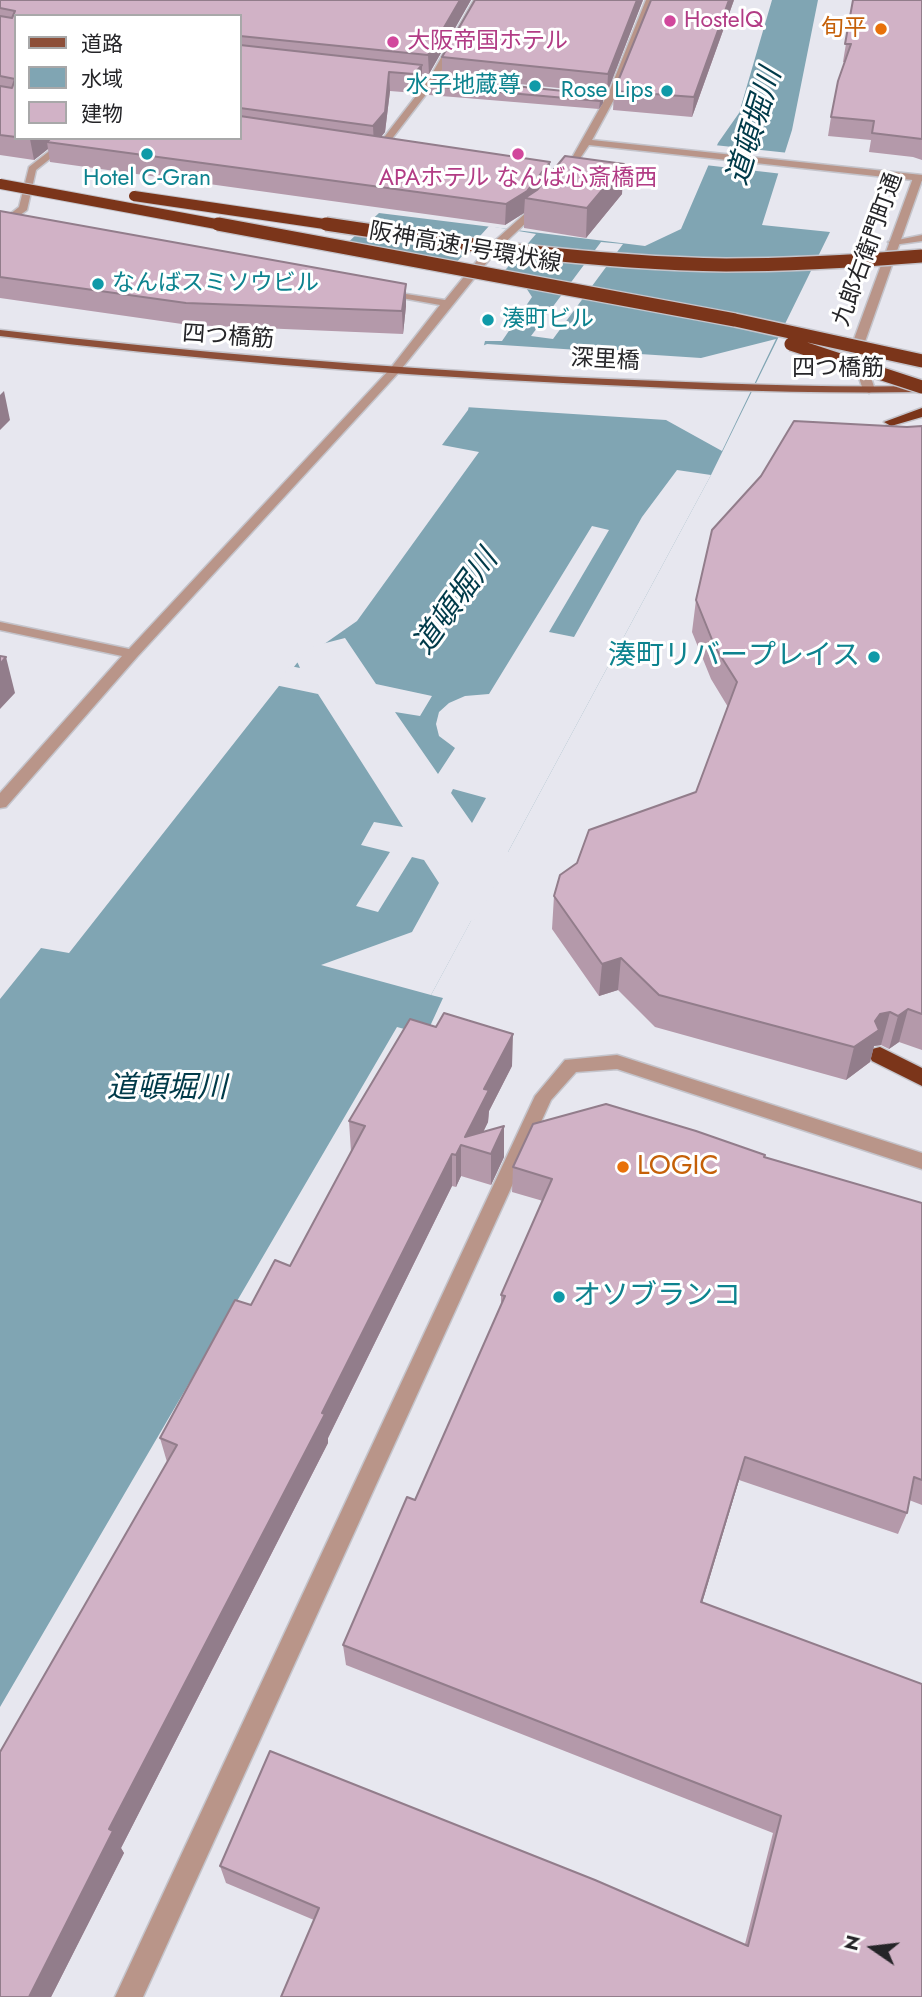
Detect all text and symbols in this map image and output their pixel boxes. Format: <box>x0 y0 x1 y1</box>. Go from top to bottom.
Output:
place label: HostelQ <box>684 7 763 35</box>
marker: HostelQ <box>662 13 678 29</box>
legend <box>14 14 242 140</box>
place label: 旬平 <box>821 15 867 43</box>
marker: 旬平 <box>873 21 889 37</box>
place label: 大阪帝国ホテル <box>407 28 568 56</box>
text: 道路 <box>81 29 123 59</box>
marker: 大阪帝国ホテル <box>385 34 401 50</box>
text: 水域 <box>81 64 123 94</box>
water label: 道頓堀川 <box>721 64 791 190</box>
place label: 水子地蔵尊 <box>406 72 521 100</box>
place label: Rose Lips <box>561 77 653 105</box>
marker: 水子地蔵尊 <box>527 78 543 94</box>
marker: Rose Lips <box>659 83 675 99</box>
text: 建物 <box>81 99 123 129</box>
marker: Hotel C-Gran <box>139 146 155 162</box>
marker: APAホテル なんば心斎橋西 <box>510 146 526 162</box>
place label: Hotel C-Gran <box>83 165 211 193</box>
place label: APAホテル なんば心斎橋西 <box>379 165 657 193</box>
street label: 九郎右衛門町通 <box>828 170 910 330</box>
street label: 阪神高速1号環状線 <box>367 219 563 279</box>
place label: なんばスミソウビル <box>112 270 319 298</box>
marker: なんばスミソウビル <box>90 276 106 292</box>
place label: 湊町ビル <box>502 306 594 334</box>
marker: 湊町ビル <box>480 312 496 328</box>
street label: 四つ橋筋 <box>181 321 275 355</box>
street label: 深里橋 <box>570 345 640 377</box>
street label: 四つ橋筋 <box>792 355 884 383</box>
water label: 道頓堀川 <box>407 544 507 662</box>
place label: 湊町リバープレイス <box>608 640 860 674</box>
marker: 湊町リバープレイス <box>866 649 882 665</box>
water label: 道頓堀川 <box>107 1072 227 1108</box>
place label: LOGIC <box>637 1150 719 1184</box>
marker: LOGIC <box>615 1159 631 1175</box>
place label: オソブランコ <box>573 1280 741 1314</box>
marker: オソブランコ <box>551 1289 567 1305</box>
north arrow <box>838 1913 908 1983</box>
text: N <box>837 1932 867 1953</box>

